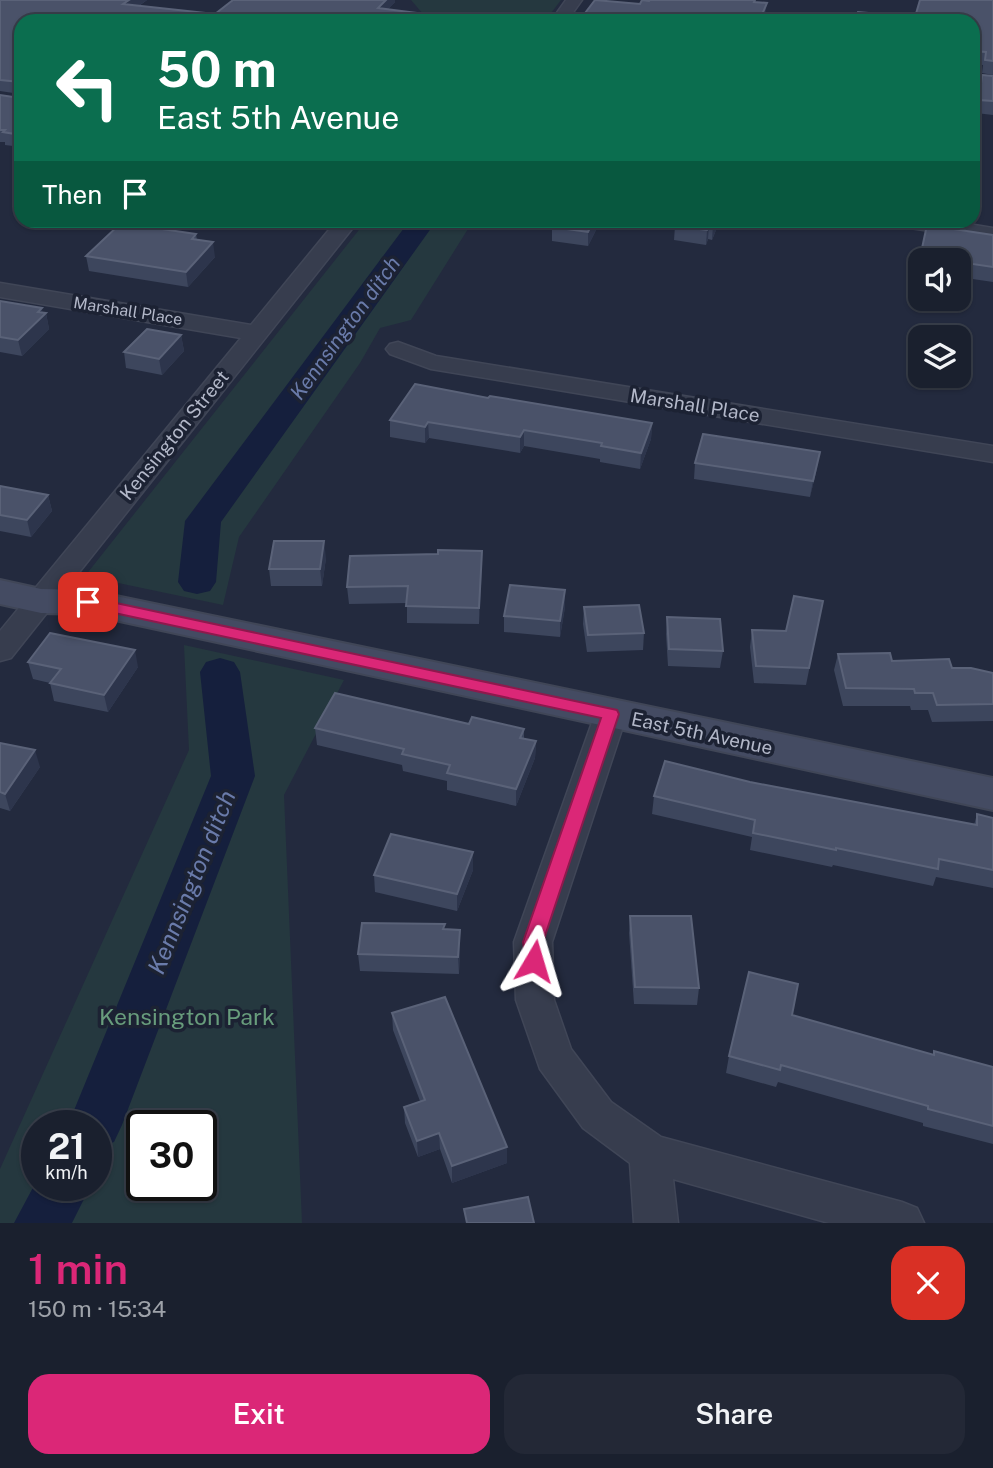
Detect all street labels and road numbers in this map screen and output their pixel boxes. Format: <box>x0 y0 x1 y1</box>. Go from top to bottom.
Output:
street label: Marshall Place <box>72 293 184 329</box>
street label: Kensington Street <box>115 366 233 504</box>
street label: Marshall Place <box>629 384 761 426</box>
street label: East 5th Avenue <box>629 707 775 759</box>

